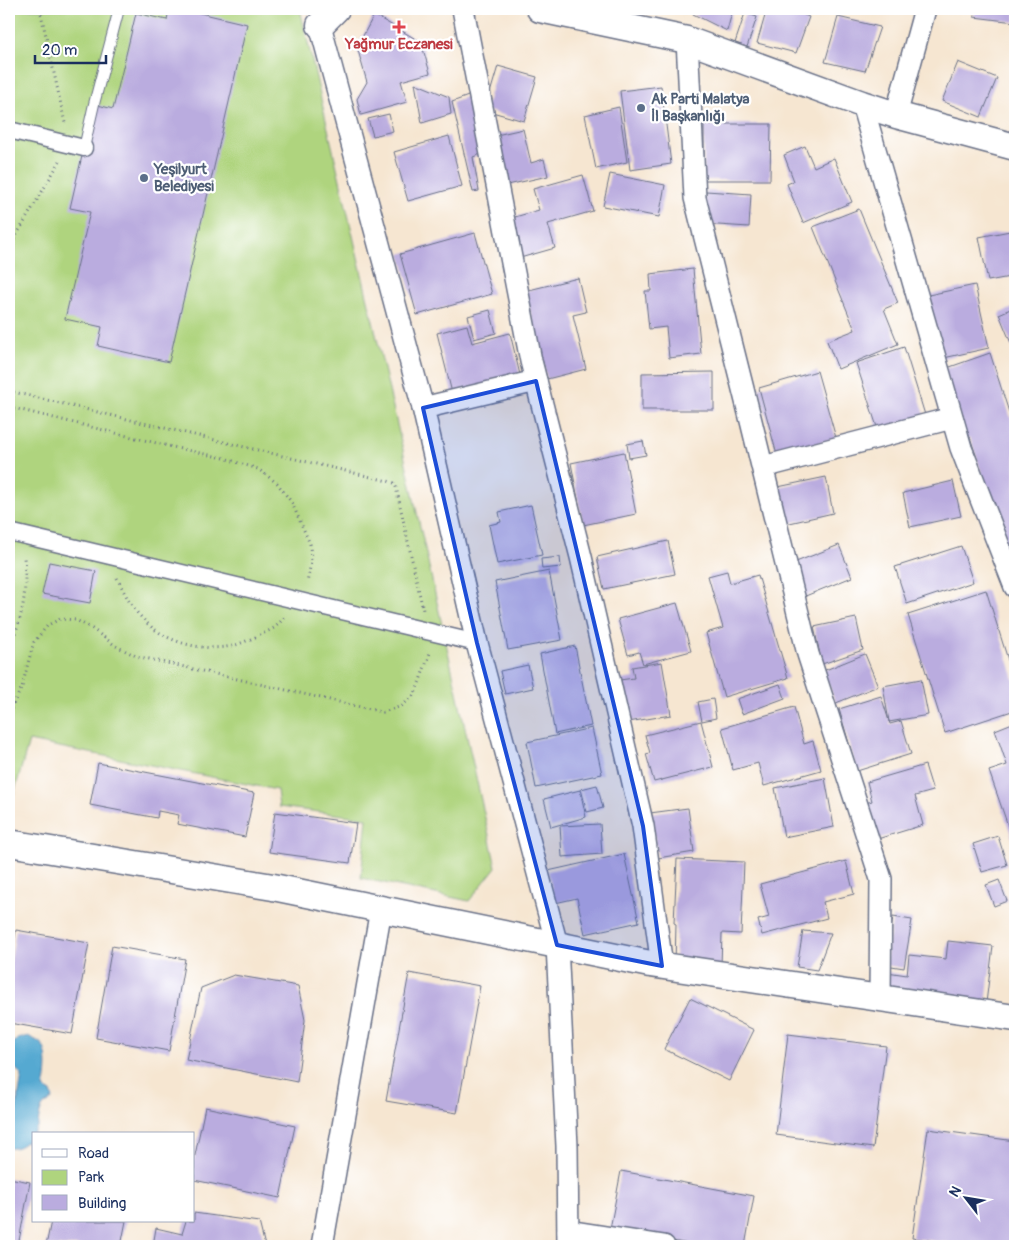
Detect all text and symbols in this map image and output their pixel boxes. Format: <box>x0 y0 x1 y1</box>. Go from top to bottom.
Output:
marker: Yağmur Eczanesi <box>393 21 405 33</box>
scale bar <box>35 32 106 64</box>
place label: Yağmur Eczanesi <box>344 35 453 54</box>
text: 20 m <box>42 41 77 60</box>
place label: Ak Parti Malatya İl Başkanlığı <box>651 90 750 126</box>
marker: Ak Parti Malatya İl Başkanlığı <box>635 102 647 114</box>
place label: Yeşilyurt Belediyesi <box>153 160 214 196</box>
marker: Yeşilyurt Belediyesi <box>138 172 150 184</box>
legend <box>32 1132 195 1222</box>
text: Road <box>78 1144 109 1163</box>
text: Park <box>78 1168 105 1187</box>
north arrow <box>942 1172 992 1222</box>
text: N <box>946 1183 965 1200</box>
text: Building <box>78 1194 126 1213</box>

